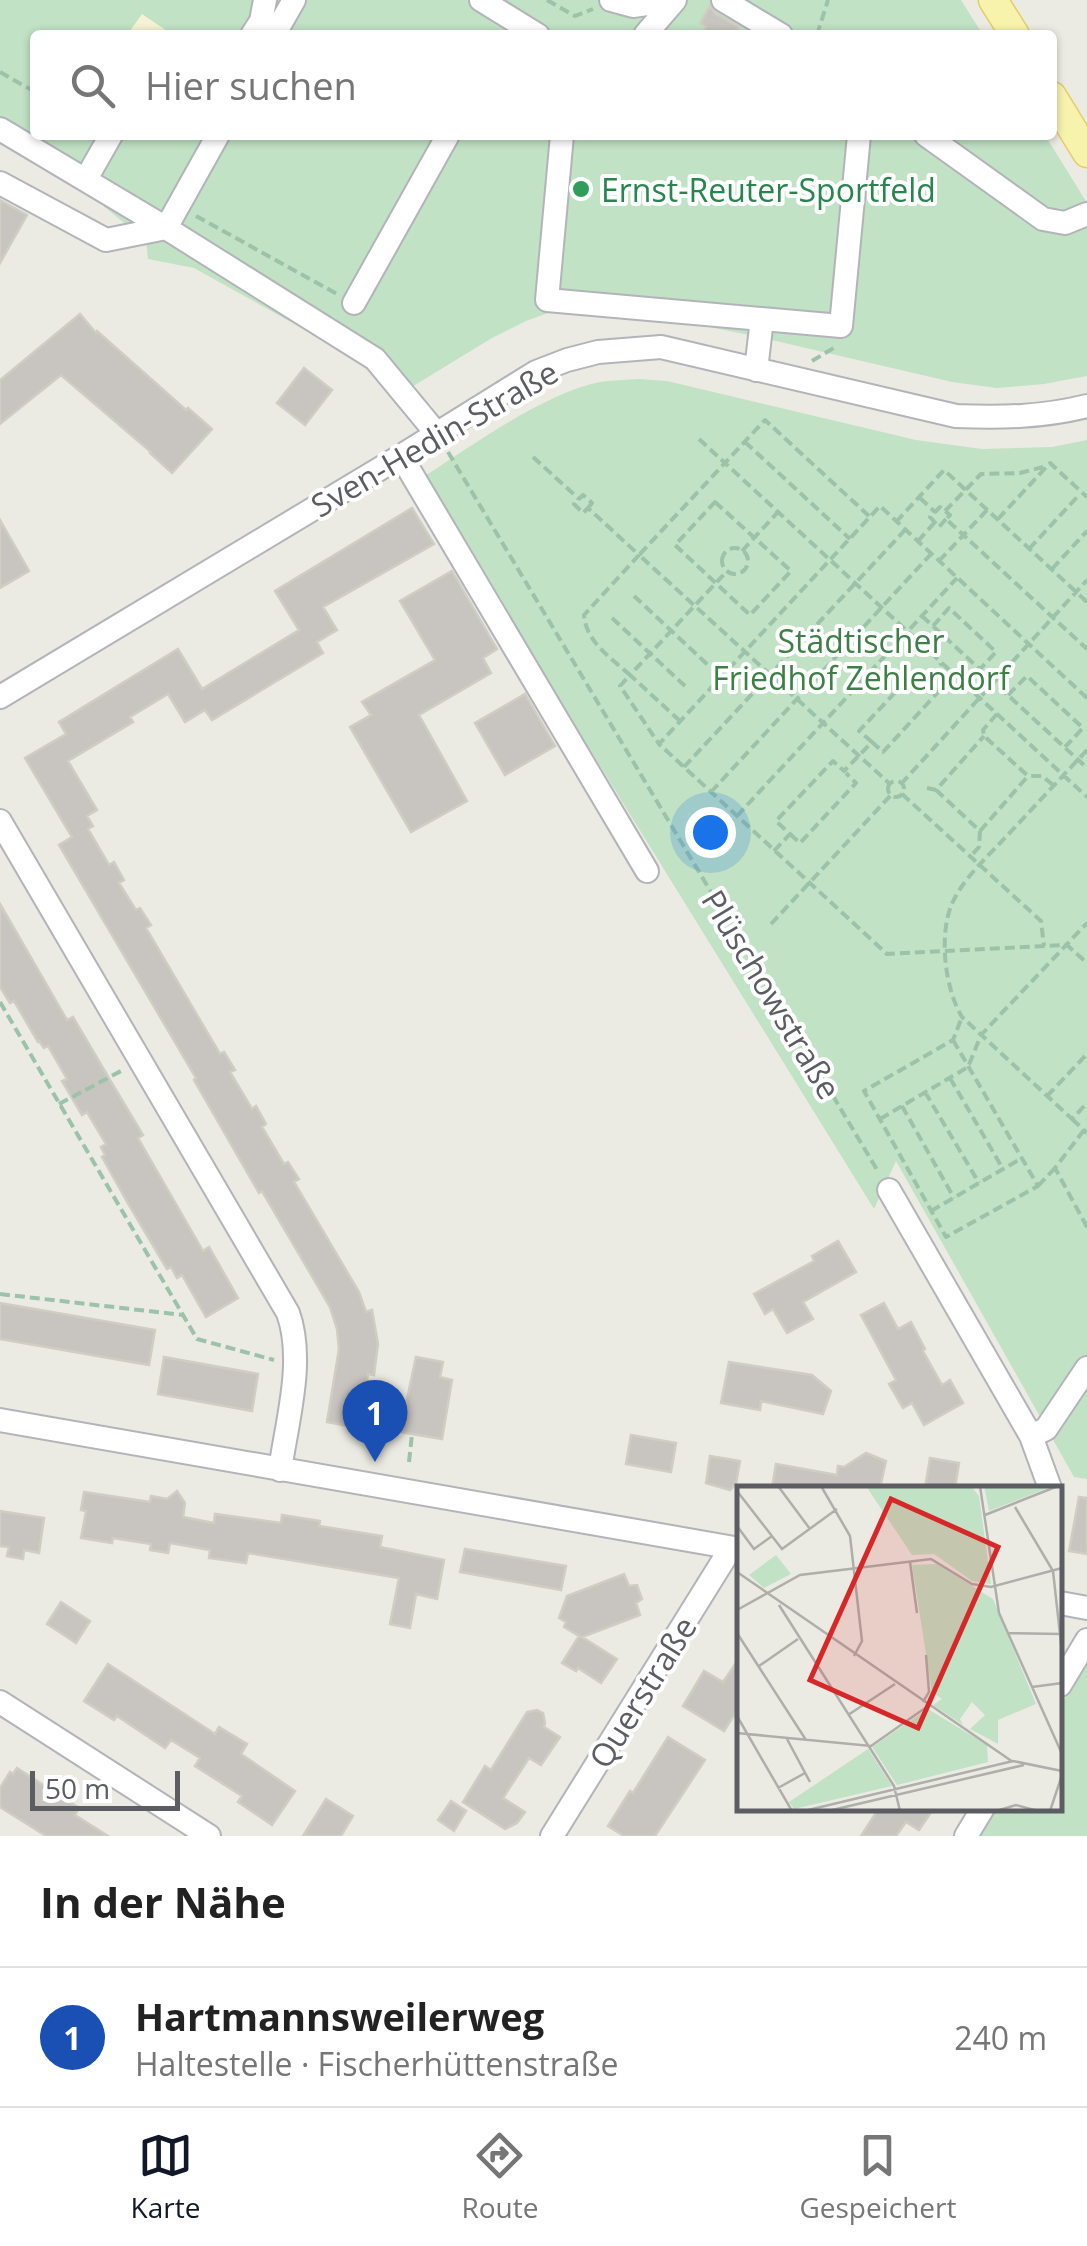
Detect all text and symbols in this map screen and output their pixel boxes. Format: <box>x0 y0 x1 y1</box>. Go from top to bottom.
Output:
search box <box>30 30 1057 140</box>
icon: search <box>65 58 120 113</box>
text: Hier suchen <box>145 59 357 111</box>
place label: Ernst-Reuter-Sportfeld <box>601 168 936 211</box>
marker: Ernst-Reuter-Sportfeld <box>570 178 592 200</box>
street label: Sven-Hedin-Straße <box>303 350 565 526</box>
park label: Städtischer Friedhof Zehlendorf <box>712 619 1012 699</box>
your location <box>685 807 736 858</box>
street label: Plüschowstraße <box>693 882 851 1106</box>
pin: 1 <box>342 1380 408 1462</box>
inset map <box>737 1486 1062 1811</box>
street label: Querstraße <box>578 1608 706 1776</box>
scale bar <box>30 1766 180 1810</box>
text: 50 m <box>45 1769 110 1807</box>
text: In der Nähe <box>40 1873 286 1930</box>
text: Hartmannsweilerweg <box>135 1990 544 2042</box>
text: 1 <box>63 2016 82 2059</box>
text: 240 m <box>954 2016 1047 2059</box>
text: Haltestelle · Fischerhüttenstraße <box>135 2042 619 2085</box>
tab: Karte <box>131 2128 200 2226</box>
tab: Route <box>461 2128 538 2226</box>
tab: Gespeichert <box>799 2128 956 2226</box>

